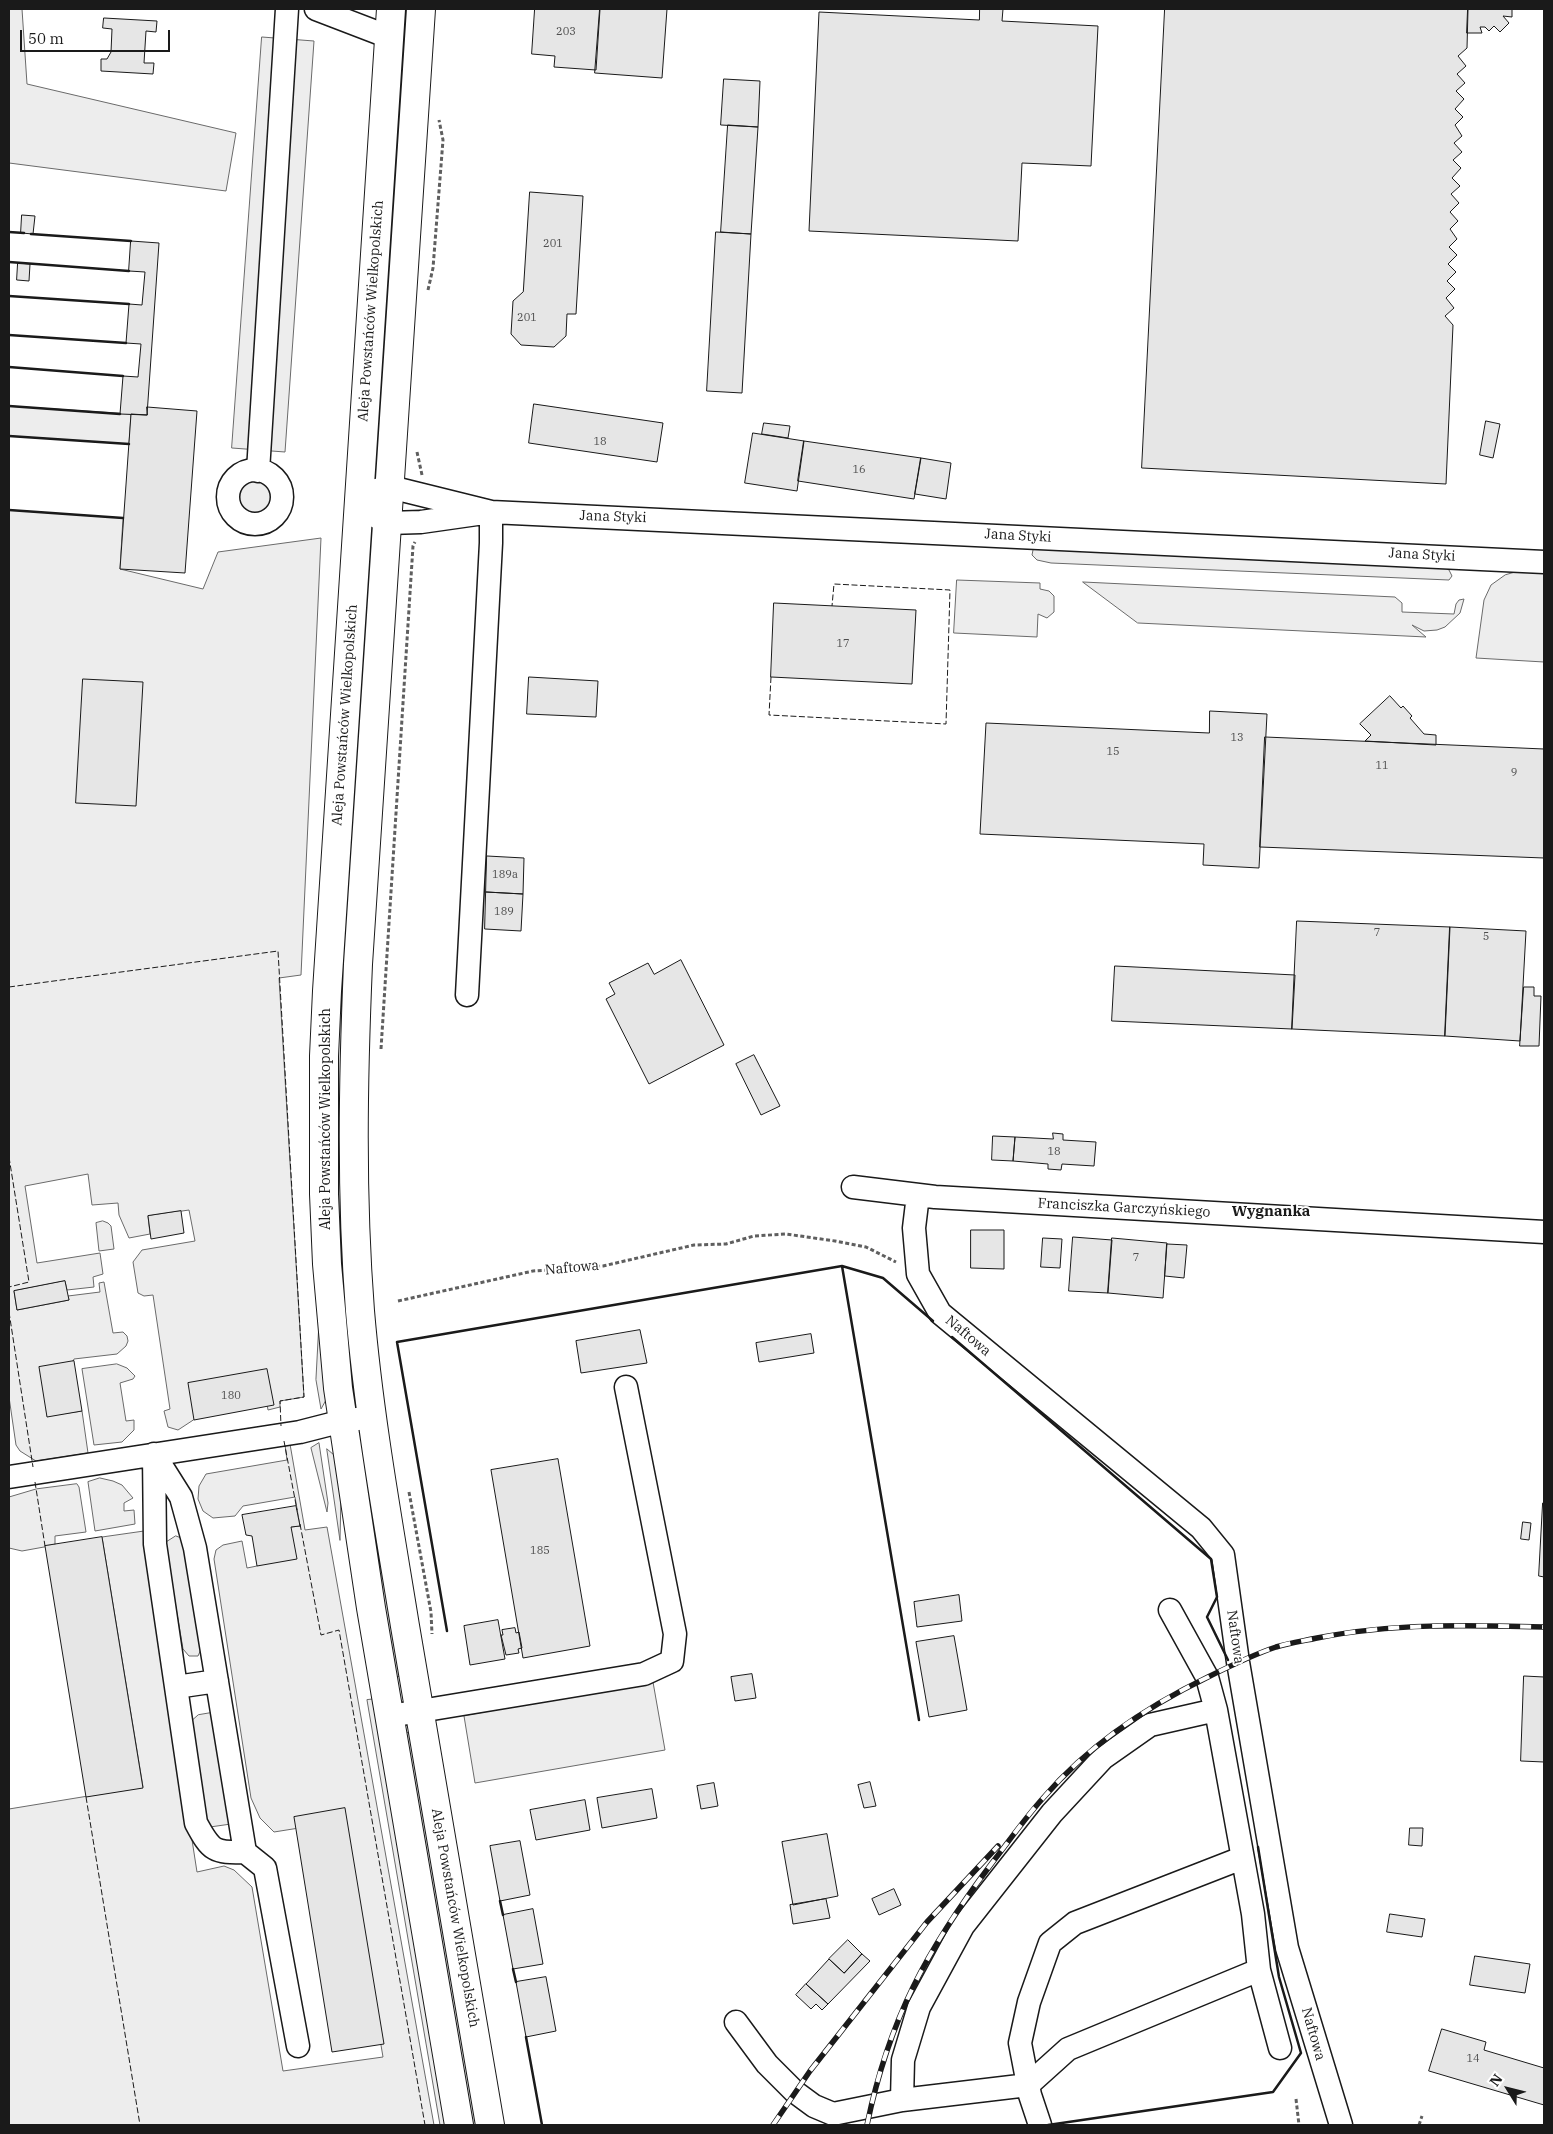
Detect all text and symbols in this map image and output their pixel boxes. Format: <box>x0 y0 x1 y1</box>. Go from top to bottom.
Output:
scale bar <box>22 20 172 52</box>
house number: 203 <box>556 25 576 39</box>
text: 50 m <box>28 29 64 48</box>
street label: Aleja Powstańców Wielkopolskich <box>355 200 387 422</box>
house number: 201 <box>543 237 563 251</box>
house number: 201 <box>517 311 537 325</box>
house number: 18 <box>593 435 607 449</box>
house number: 16 <box>852 463 866 477</box>
street label: Jana Styki <box>579 507 647 527</box>
street label: Jana Styki <box>984 526 1052 546</box>
street label: Jana Styki <box>1388 545 1456 565</box>
street label: Aleja Powstańców Wielkopolskich <box>329 604 361 826</box>
house number: 17 <box>836 637 850 651</box>
house number: 13 <box>1230 731 1244 745</box>
house number: 15 <box>1106 745 1120 759</box>
house number: 11 <box>1375 759 1389 773</box>
house number: 9 <box>1511 766 1517 780</box>
house number: 189a <box>492 868 518 882</box>
house number: 189 <box>494 905 514 919</box>
house number: 7 <box>1374 926 1380 940</box>
house number: 5 <box>1483 930 1489 944</box>
street label: Aleja Powstańców Wielkopolskich <box>318 1008 334 1230</box>
house number: 18 <box>1047 1145 1061 1159</box>
street label: Franciszka Garczyńskiego <box>1037 1195 1211 1221</box>
district label: Wygnanka <box>1232 1203 1310 1221</box>
house number: 7 <box>1133 1251 1139 1265</box>
street label: Naftowa <box>544 1257 600 1279</box>
street label: Naftowa <box>942 1312 994 1360</box>
house number: 180 <box>221 1389 241 1403</box>
house number: 185 <box>530 1544 550 1558</box>
street label: Naftowa <box>1223 1609 1247 1665</box>
street label: Aleja Powstańców Wielkopolskich <box>427 1807 483 2029</box>
street label: Naftowa <box>1297 2006 1329 2062</box>
house number: 14 <box>1466 2052 1480 2066</box>
north arrow <box>1483 2064 1533 2114</box>
text: N <box>1485 2070 1506 2090</box>

